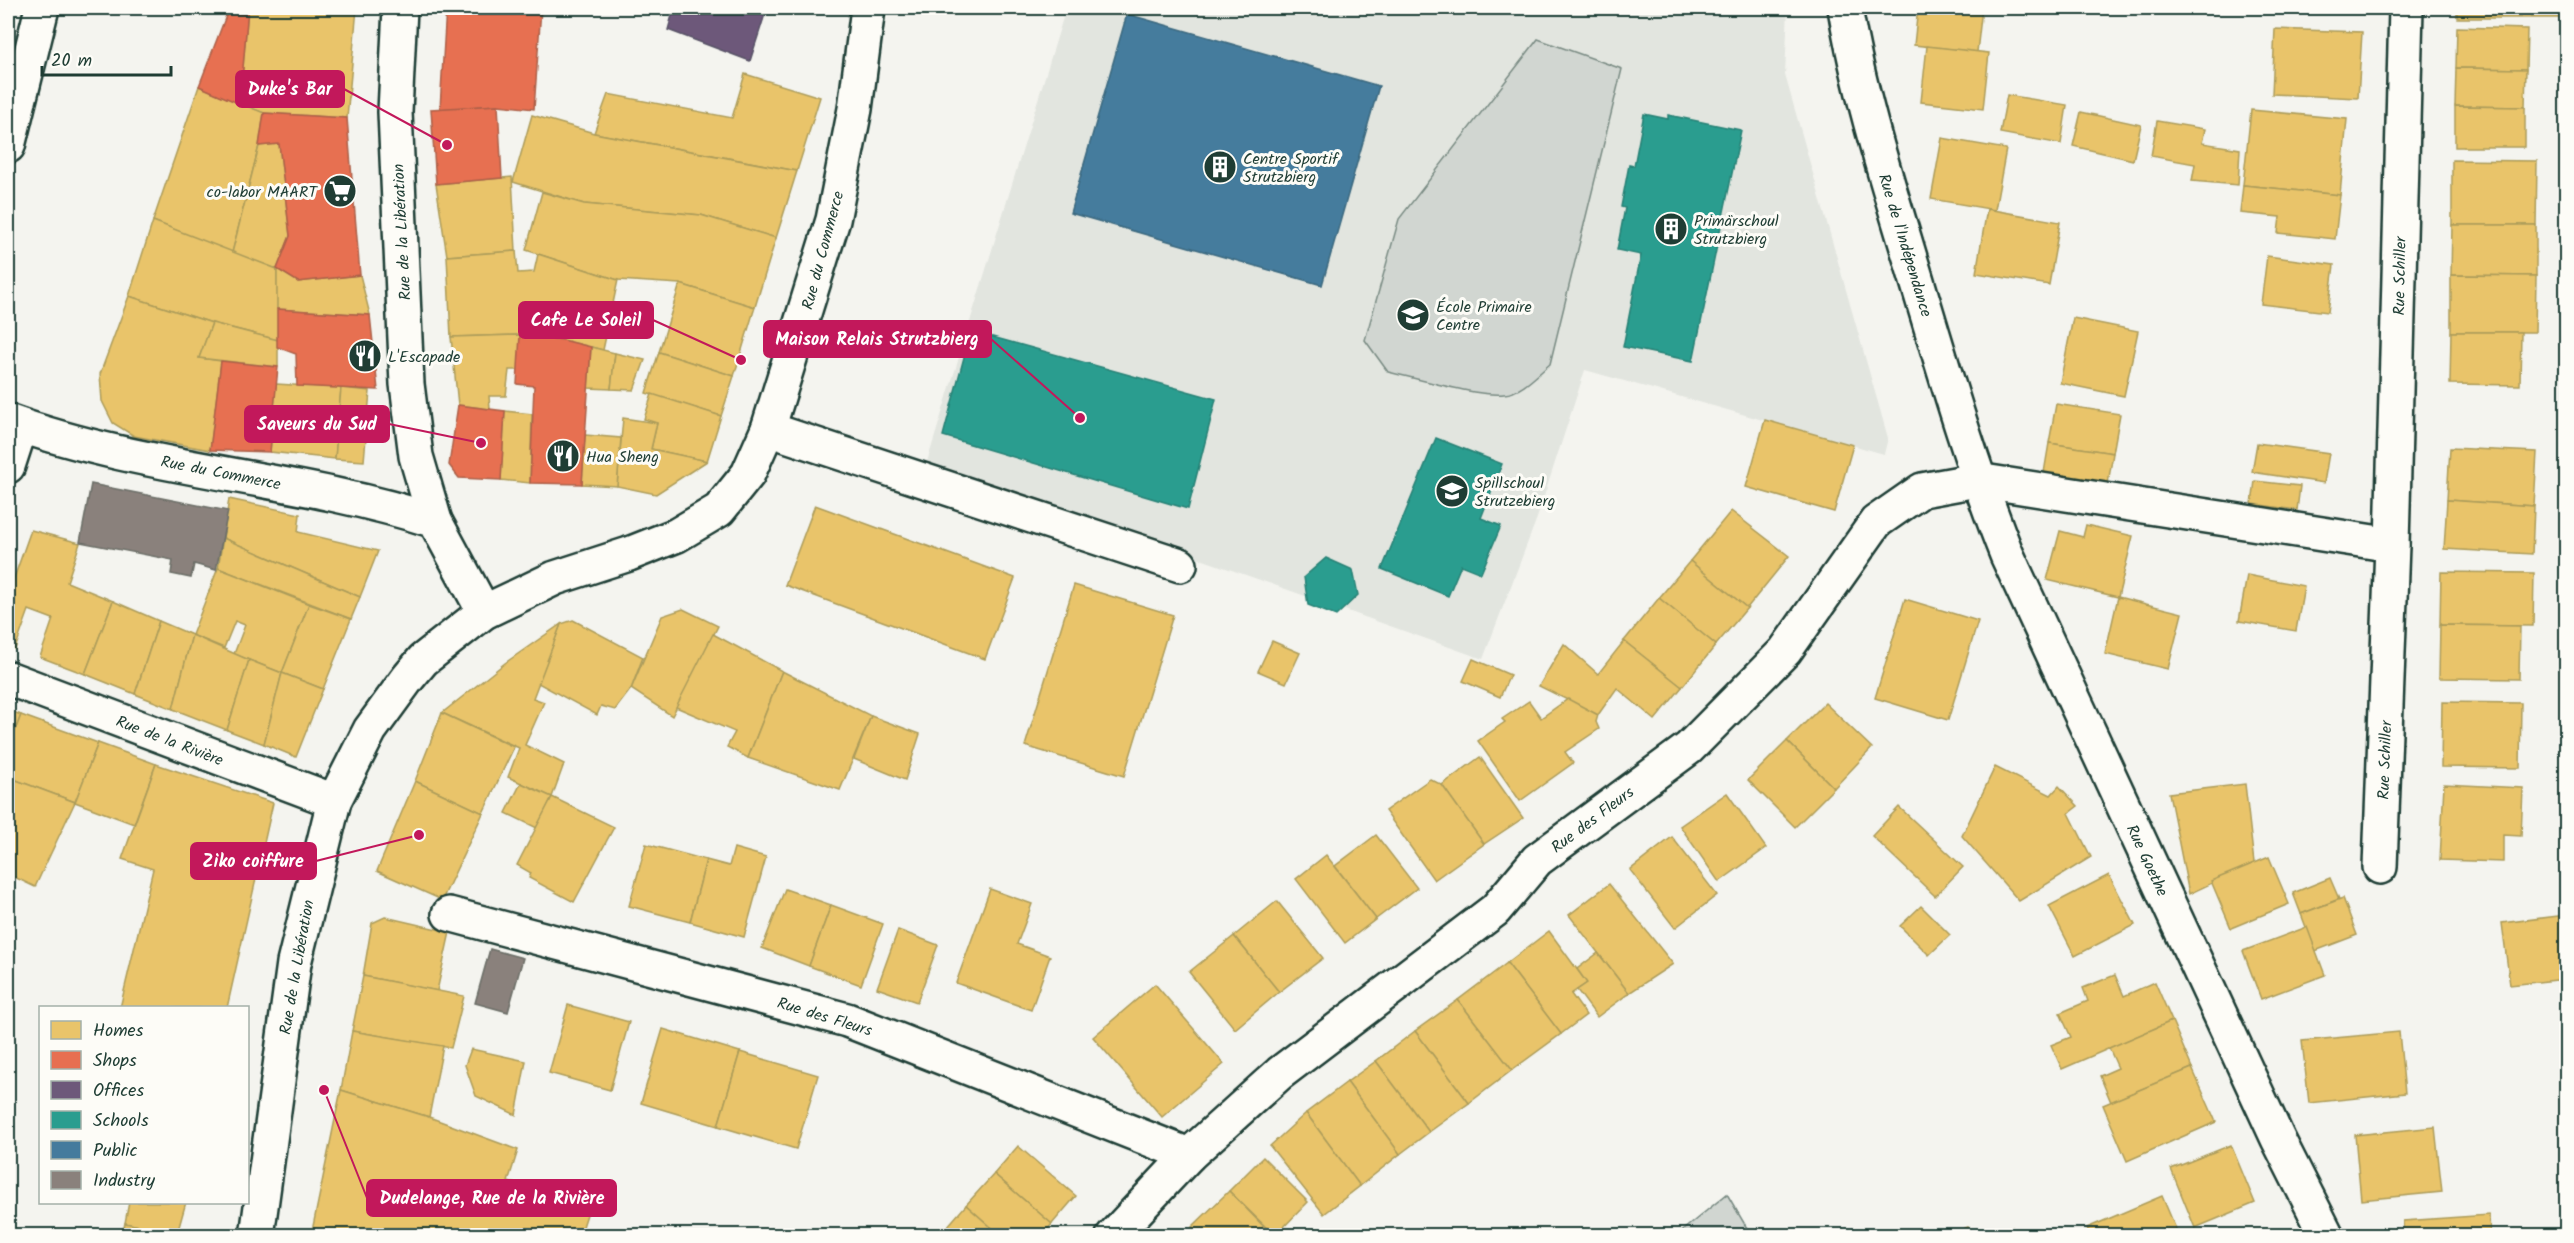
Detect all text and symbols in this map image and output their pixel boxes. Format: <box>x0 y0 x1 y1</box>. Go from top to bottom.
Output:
scale bar <box>42 39 171 77</box>
text: 20 m <box>51 47 92 76</box>
callout: Duke's Bar <box>236 71 344 107</box>
text: Duke's Bar <box>248 76 334 105</box>
place label: Centre Sportif Strutzbierg <box>1243 147 1340 190</box>
building icon: Centre Sportif Strutzbierg <box>1202 149 1238 185</box>
street label: Rue de la Libération <box>386 163 419 301</box>
street label: Rue de l'Indépendance <box>1871 171 1938 320</box>
supermarket icon: co-labor MAART <box>322 173 358 209</box>
place label: co-labor MAART <box>207 180 318 205</box>
street label: Rue du Commerce <box>796 188 851 312</box>
place label: Primärschoul Strutzbierg <box>1694 209 1779 252</box>
building icon: Primärschoul Strutzbierg <box>1653 211 1689 247</box>
street label: Rue Schiller <box>2387 235 2414 316</box>
place label: École Primaire Centre <box>1436 295 1532 338</box>
school or university icon: École Primaire Centre <box>1395 297 1431 333</box>
callout: Cafe Le Soleil <box>519 302 653 338</box>
text: Cafe Le Soleil <box>531 307 641 336</box>
callout: Maison Relais Strutzbierg <box>764 321 991 357</box>
text: Maison Relais Strutzbierg <box>775 326 979 355</box>
restaurant icon: L'Escapade <box>347 338 383 374</box>
place label: L'Escapade <box>388 345 460 370</box>
callout: Saveurs du Sud <box>245 406 389 442</box>
text: Saveurs du Sud <box>257 411 377 440</box>
restaurant icon: Hua Sheng <box>545 438 581 474</box>
place label: Hua Sheng <box>586 445 659 470</box>
street label: Rue du Commerce <box>159 450 283 497</box>
place label: Spillschoul Strutzebierg <box>1475 471 1555 514</box>
school or university icon: Spillschoul Strutzebierg <box>1434 473 1470 509</box>
street label: Rue de la Rivière <box>112 709 227 773</box>
street label: Rue Schiller <box>2372 718 2399 800</box>
street label: Rue des Fleurs <box>1546 781 1640 860</box>
street label: Rue Goethe <box>2119 821 2174 901</box>
callout: Ziko coiffure <box>191 843 316 879</box>
text: Ziko coiffure <box>202 848 304 877</box>
street label: Rue de la Libération <box>273 898 322 1037</box>
street label: Rue des Fleurs <box>774 991 875 1044</box>
legend <box>39 1006 249 1204</box>
text: Homes <box>93 1017 144 1046</box>
text: Shops <box>93 1047 137 1076</box>
text: Offices <box>93 1077 144 1106</box>
text: Schools <box>93 1107 149 1136</box>
text: Public <box>93 1137 138 1166</box>
text: Industry <box>93 1167 155 1196</box>
callout: Dudelange, Rue de la Rivière <box>367 1180 616 1216</box>
text: Dudelange, Rue de la Rivière <box>379 1185 605 1214</box>

